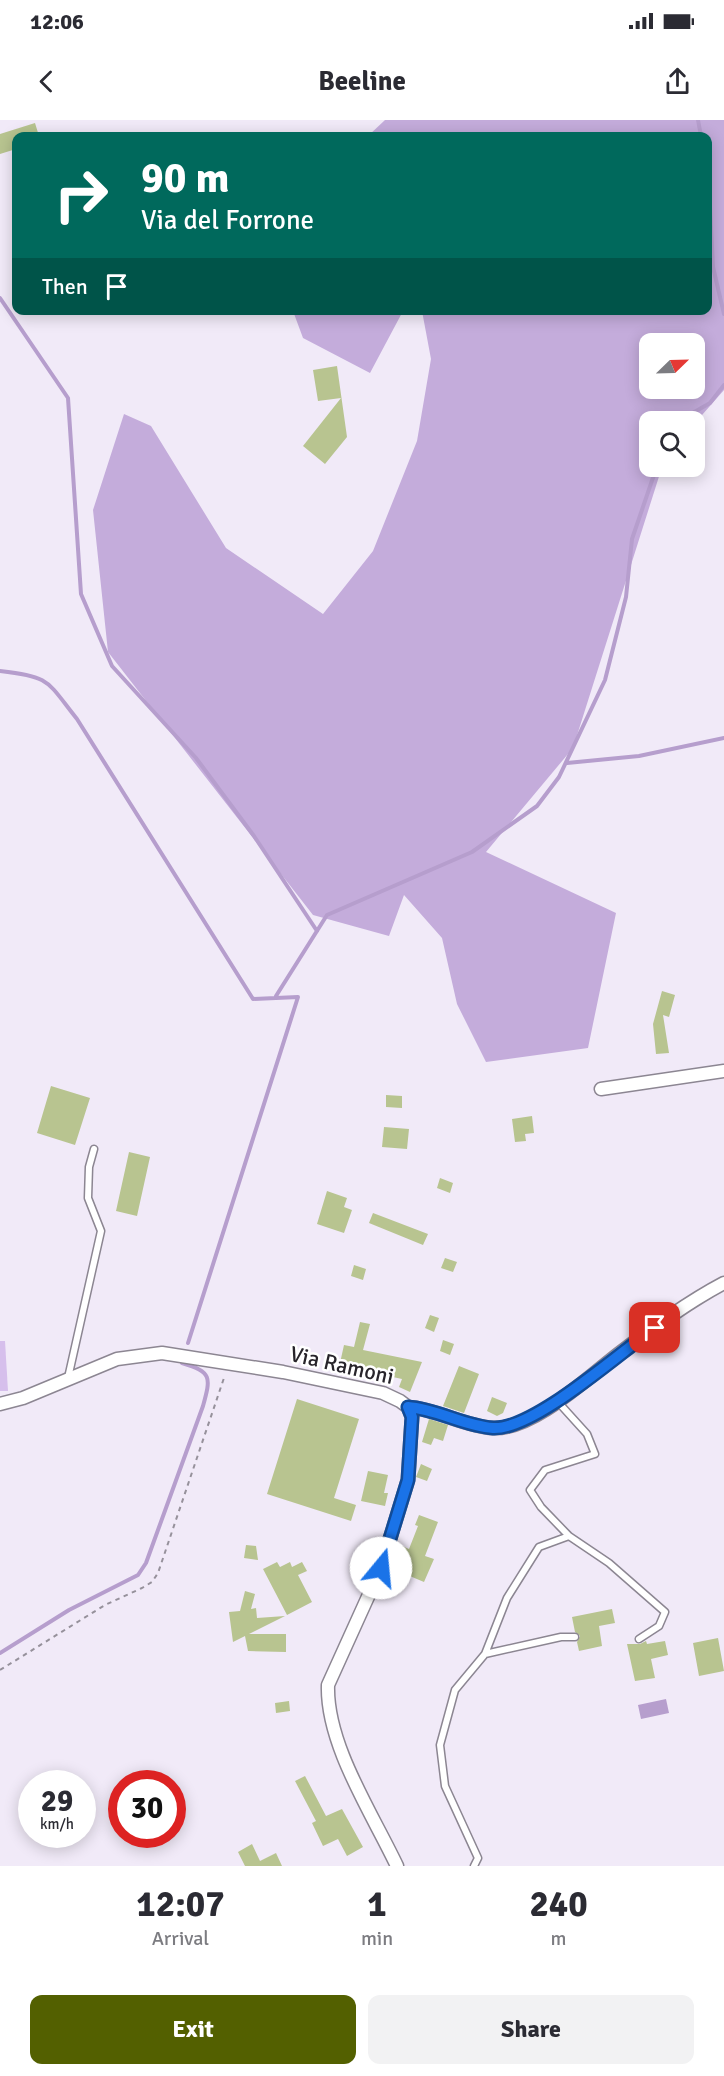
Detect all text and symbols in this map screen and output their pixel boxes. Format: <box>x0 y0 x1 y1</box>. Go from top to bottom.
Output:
text: 12:06 <box>30 8 84 35</box>
icon: back <box>30 65 63 98</box>
text: Beeline <box>318 65 406 98</box>
icon: share <box>661 65 694 98</box>
text: 90 m <box>141 153 230 204</box>
icon: right <box>42 156 120 234</box>
text: Via del Forrone <box>141 204 314 237</box>
icon: arrive <box>100 270 133 303</box>
text: Then <box>42 273 88 300</box>
north arrow <box>639 333 705 399</box>
map controls <box>639 333 705 477</box>
button: search <box>639 411 705 477</box>
pin <box>629 1302 680 1353</box>
icon: arrive <box>638 1311 671 1344</box>
street label: Via Ramoni <box>287 1340 397 1390</box>
position arrow <box>349 1536 413 1600</box>
speed limit sign: 30 <box>108 1770 186 1848</box>
text: 29 <box>41 1783 73 1820</box>
text: km/h <box>40 1815 74 1833</box>
text: 12:07 <box>136 1882 225 1927</box>
text: 1 <box>367 1882 387 1927</box>
text: 240 <box>529 1882 588 1927</box>
text: Arrival <box>152 1926 209 1951</box>
text: min <box>361 1926 393 1951</box>
text: m <box>551 1926 567 1951</box>
button: Exit <box>30 1995 356 2064</box>
button: Share <box>368 1995 694 2064</box>

